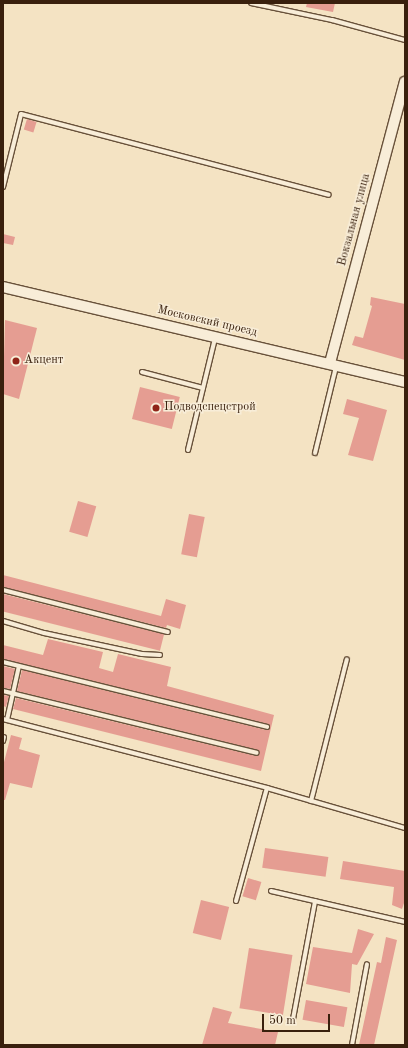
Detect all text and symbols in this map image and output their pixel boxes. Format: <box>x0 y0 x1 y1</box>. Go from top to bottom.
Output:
street label: Вокзальная улица <box>336 172 374 268</box>
street label: Московский проезд <box>156 304 258 340</box>
place label: Акцент <box>24 354 64 368</box>
marker: Акцент <box>11 356 21 366</box>
place label: Подводспецстрой <box>164 401 256 415</box>
marker: Подводспецстрой <box>151 403 161 413</box>
scale bar <box>264 1006 332 1032</box>
text: 50 m <box>269 1015 296 1027</box>

